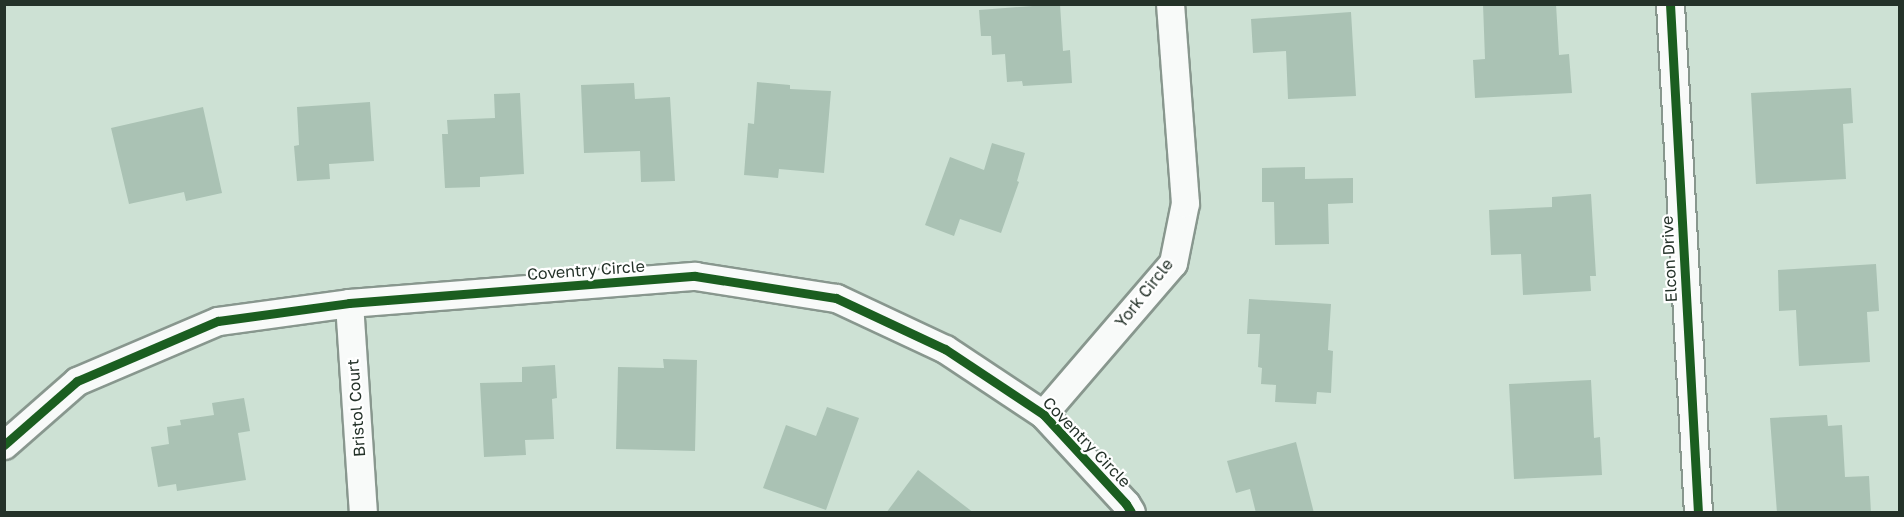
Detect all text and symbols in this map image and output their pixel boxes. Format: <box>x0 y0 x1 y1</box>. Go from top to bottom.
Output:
street label: Elcon Drive <box>1657 215 1681 303</box>
street label: York Circle <box>1111 255 1177 331</box>
street label: Coventry Circle <box>526 256 646 284</box>
street label: Bristol Court <box>343 358 369 458</box>
street label: Coventry Circle <box>1039 393 1135 491</box>

